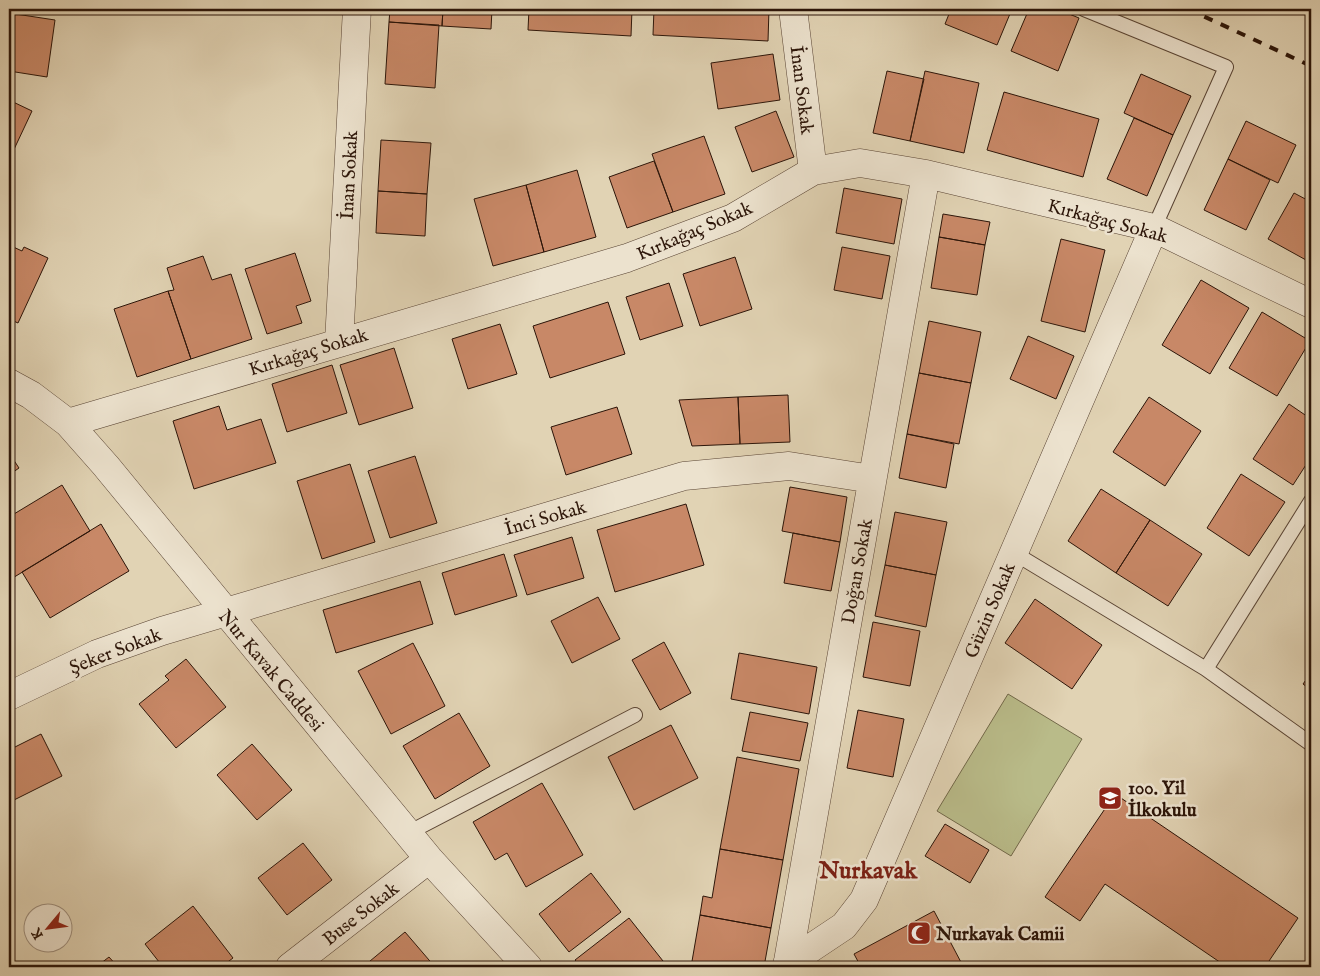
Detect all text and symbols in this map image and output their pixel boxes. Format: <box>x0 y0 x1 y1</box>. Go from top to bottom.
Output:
street label: İnan Sokak <box>784 44 818 137</box>
street label: İnan Sokak <box>336 129 364 220</box>
street label: Kırkağaç Sokak <box>1045 194 1171 250</box>
street label: Kırkağaç Sokak <box>633 196 757 267</box>
street label: Kırkağaç Sokak <box>246 323 372 382</box>
street label: İnci Sokak <box>502 496 590 542</box>
street label: Doğan Sokak <box>837 516 879 626</box>
street label: Güzin Sokak <box>960 559 1022 662</box>
street label: Nur Kavak Caddesi <box>212 605 329 737</box>
street label: Şeker Sokak <box>66 623 166 680</box>
place label: 100. Yil İlkokulu <box>1128 777 1197 823</box>
school or university icon: 100. Yil İlkokulu <box>1097 785 1123 811</box>
district label: Nurkavak <box>818 856 918 887</box>
street label: Buse Sokak <box>318 877 405 952</box>
north arrow <box>22 904 72 954</box>
mosque icon: Nurkavak Camii <box>906 920 932 946</box>
place label: Nurkavak Camii <box>935 923 1064 947</box>
text: K <box>27 924 48 943</box>

